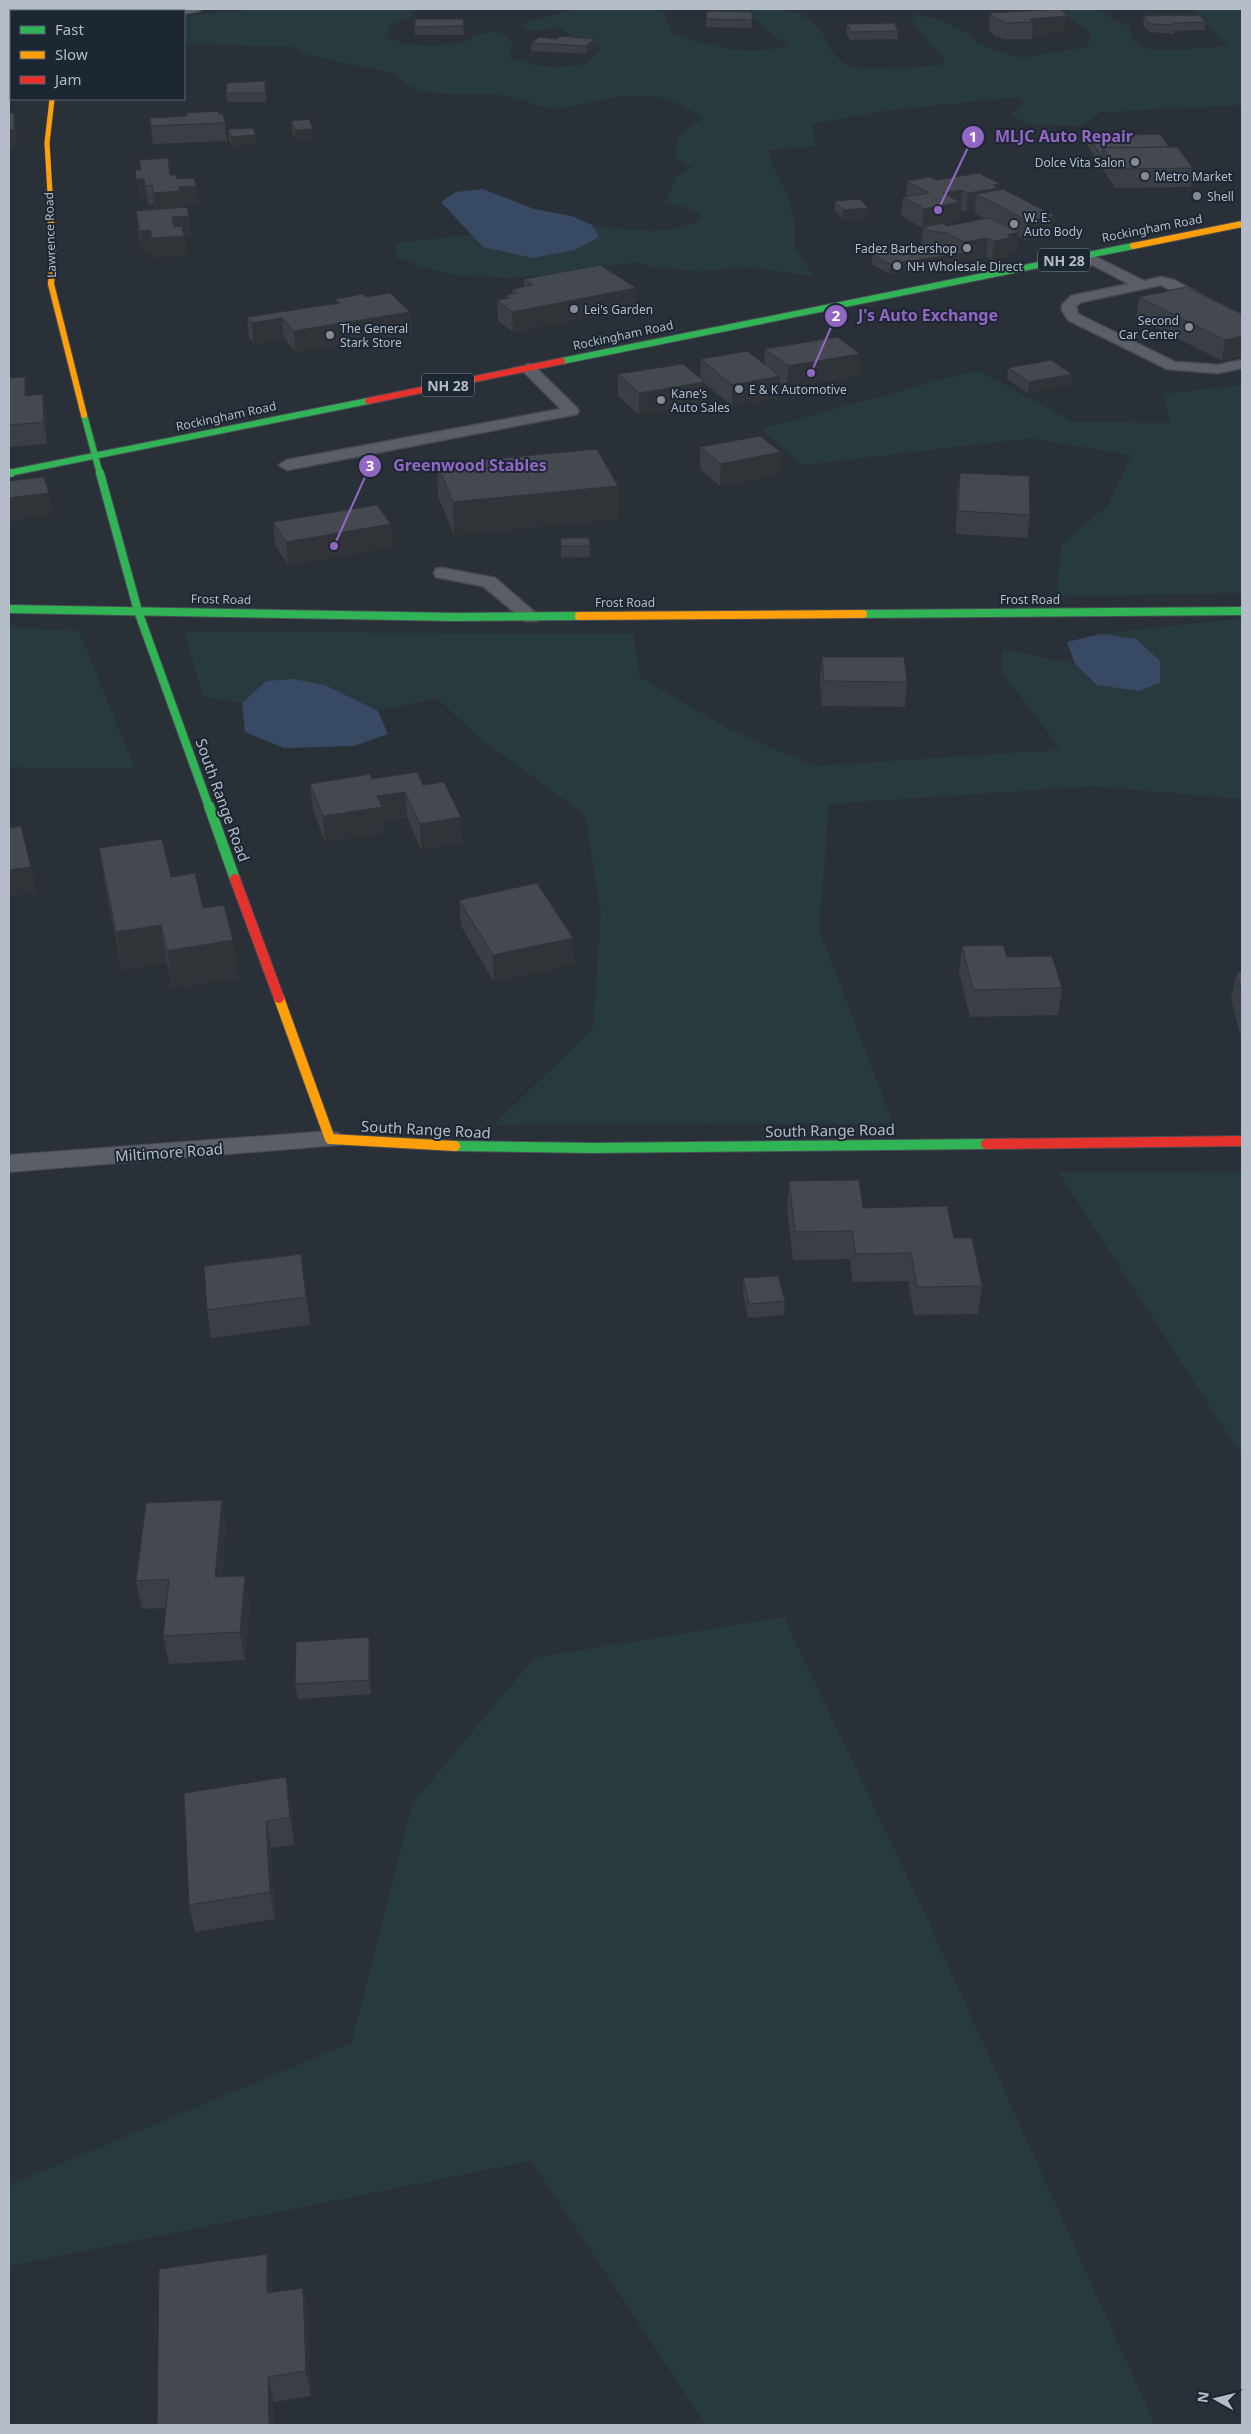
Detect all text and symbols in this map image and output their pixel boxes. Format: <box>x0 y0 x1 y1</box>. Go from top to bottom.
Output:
legend <box>10 10 185 100</box>
text: Fast <box>55 19 84 39</box>
text: Slow <box>55 44 88 64</box>
text: Jam <box>53 69 82 89</box>
callout: MLJC Auto Repair <box>960 121 1143 152</box>
text: MLJC Auto Repair <box>995 125 1133 147</box>
text: 1 <box>969 126 977 146</box>
place label: Dolce Vita Salon <box>1035 154 1125 171</box>
marker: Dolce Vita Salon <box>1129 156 1141 168</box>
place label: Metro Market <box>1155 168 1233 185</box>
marker: Metro Market <box>1139 170 1151 182</box>
place label: Shell <box>1207 188 1234 205</box>
marker: Shell <box>1191 190 1203 202</box>
street label: Lawrence Road <box>40 192 60 278</box>
place label: W. E. Auto Body <box>1024 209 1083 240</box>
street label: Rockingham Road <box>1100 210 1204 246</box>
marker: W. E. Auto Body <box>1008 218 1020 230</box>
place label: Fadez Barbershop <box>855 240 957 257</box>
marker: Fadez Barbershop <box>961 242 973 254</box>
road number: NH 28 <box>1038 248 1090 272</box>
place label: NH Wholesale Direct <box>907 258 1023 275</box>
marker: NH Wholesale Direct <box>891 260 903 272</box>
callout: J's Auto Exchange <box>823 300 1008 331</box>
place label: Lei's Garden <box>584 301 653 318</box>
marker: Lei's Garden <box>568 303 580 315</box>
text: J's Auto Exchange <box>856 304 998 326</box>
text: 2 <box>832 305 841 325</box>
place label: Second Car Center <box>1119 312 1179 343</box>
street label: Rockingham Road <box>571 316 675 354</box>
place label: The General Stark Store <box>340 320 408 351</box>
marker: Second Car Center <box>1183 321 1195 333</box>
marker: The General Stark Store <box>324 329 336 341</box>
road number: NH 28 <box>422 374 474 396</box>
place label: E & K Automotive <box>749 381 847 398</box>
marker: E & K Automotive <box>733 383 745 395</box>
place label: Kane's Auto Sales <box>671 385 730 416</box>
marker: Kane's Auto Sales <box>655 394 667 406</box>
street label: Rockingham Road <box>174 397 278 435</box>
callout: Greenwood Stables <box>358 450 557 481</box>
text: Greenwood Stables <box>393 454 547 476</box>
text: 3 <box>366 455 374 475</box>
street label: Frost Road <box>191 590 251 608</box>
street label: Frost Road <box>1000 591 1060 608</box>
street label: Frost Road <box>595 594 655 611</box>
street label: South Range Road <box>191 736 255 864</box>
street label: South Range Road <box>361 1116 491 1142</box>
street label: South Range Road <box>765 1119 895 1141</box>
street label: Miltimore Road <box>114 1138 224 1166</box>
north arrow <box>1191 2374 1241 2424</box>
text: N <box>1192 2390 1213 2404</box>

